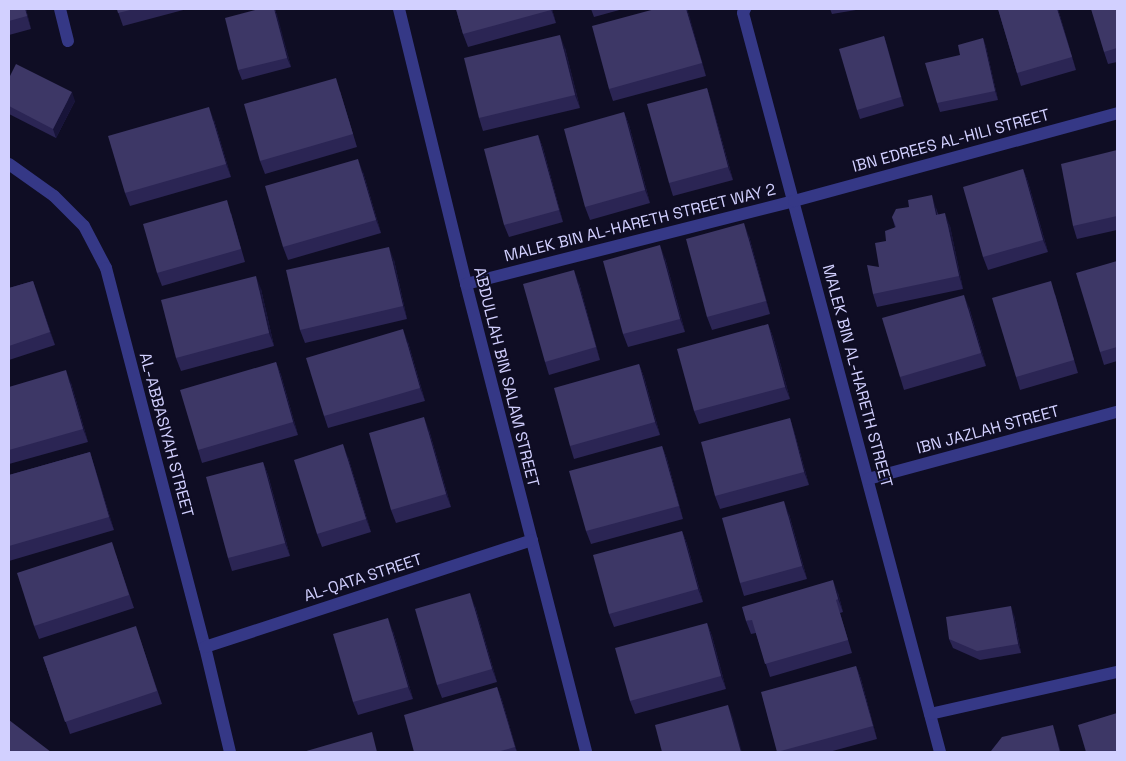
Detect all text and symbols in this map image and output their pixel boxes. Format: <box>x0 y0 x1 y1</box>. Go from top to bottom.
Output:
street label: IBN EDREES AL-HILI STREET <box>850 105 1052 177</box>
street label: MALEK BIN AL-HARETH STREET WAY 2 <box>502 180 778 266</box>
street label: MALEK BIN AL-HARETH STREET <box>818 262 896 490</box>
street label: ABDULLAH BIN SALAM STREET <box>469 265 543 489</box>
street label: AL-ABBASIYAH STREET <box>135 351 197 519</box>
street label: IBN JAZLAH STREET <box>914 402 1062 458</box>
street label: AL-QATA STREET <box>301 550 425 606</box>

